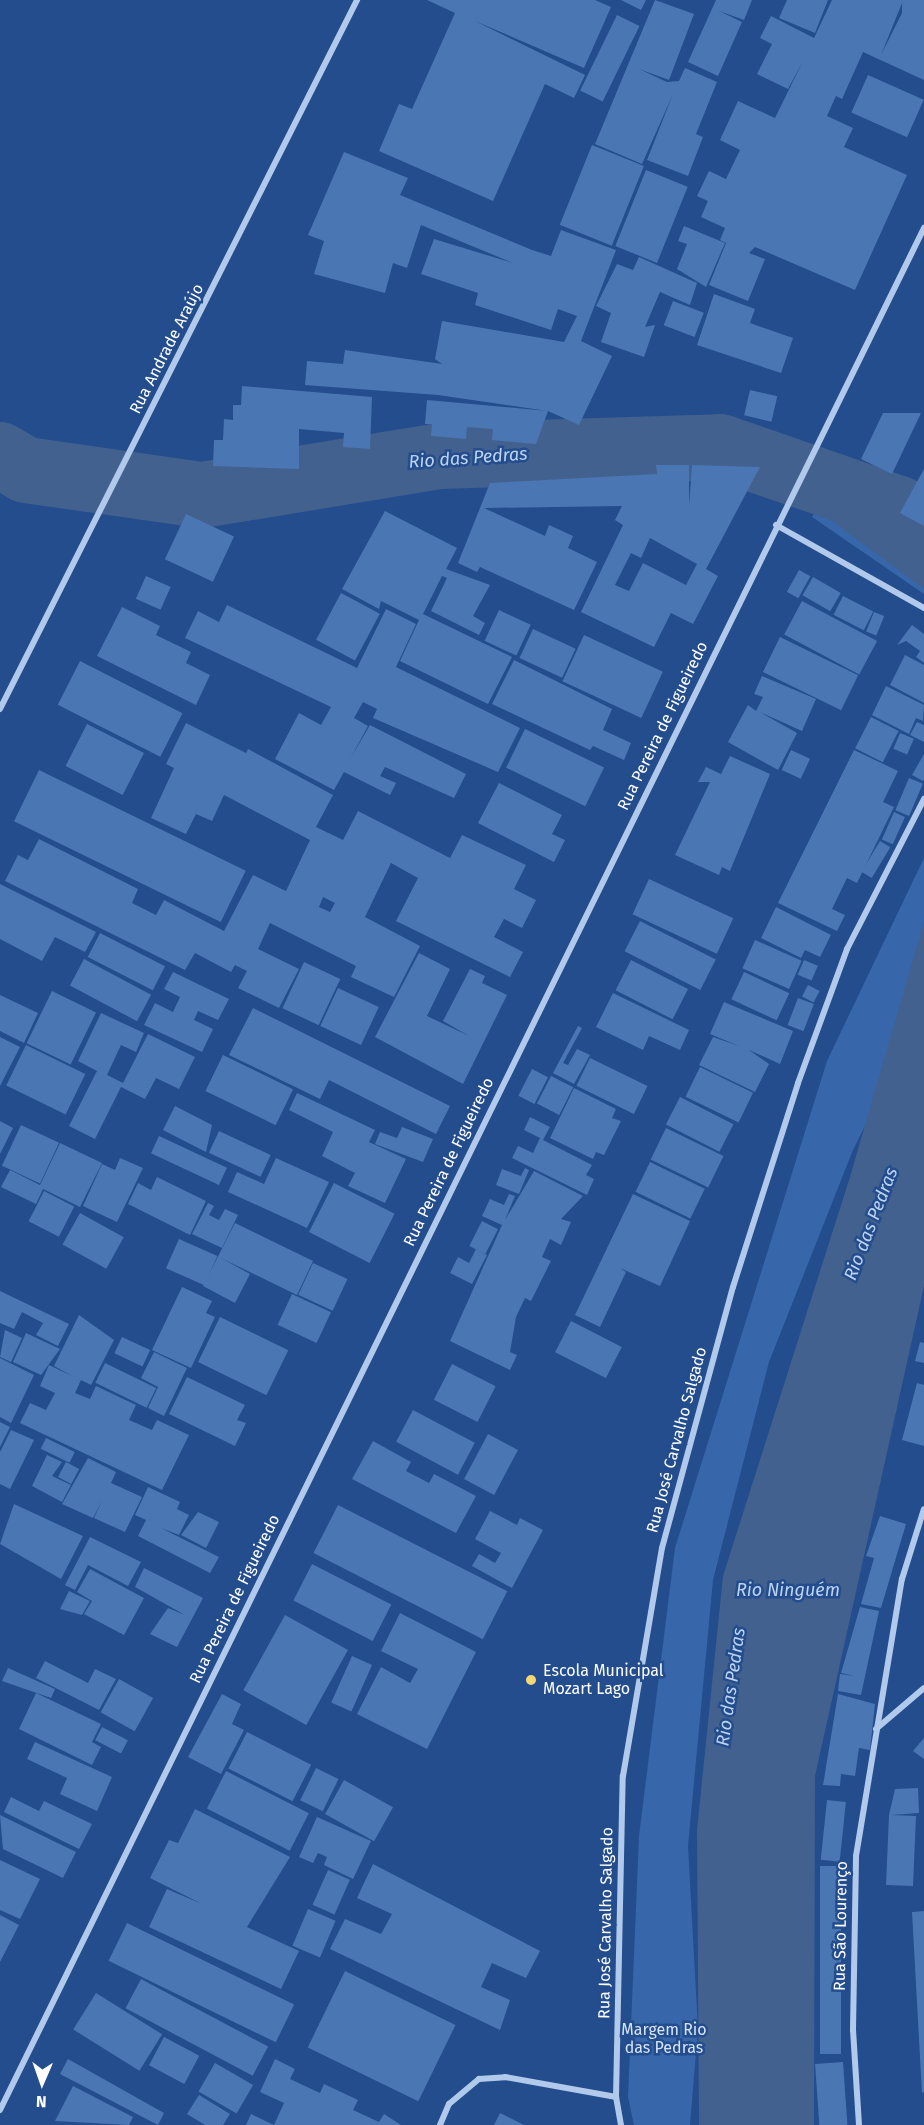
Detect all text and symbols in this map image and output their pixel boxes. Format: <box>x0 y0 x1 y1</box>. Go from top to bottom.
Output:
street label: Rua Andrade Araújo <box>126 281 208 417</box>
water label: Rio das Pedras <box>408 443 528 473</box>
street label: Rua Pereira de Figueiredo <box>614 639 712 813</box>
street label: Rua Pereira de Figueiredo <box>400 1075 498 1249</box>
water label: Rio das Pedras <box>840 1165 902 1283</box>
street label: Rua José Carvalho Salgado <box>643 1345 711 1535</box>
street label: Rua Pereira de Figueiredo <box>186 1512 284 1686</box>
water label: Rio Ninguém <box>736 1579 840 1601</box>
water label: Rio das Pedras <box>712 1627 750 1747</box>
place label: Escola Municipal Mozart Lago <box>543 1661 664 1699</box>
marker: Escola Municipal Mozart Lago <box>524 1673 538 1687</box>
street label: Rua José Carvalho Salgado <box>595 1827 617 2019</box>
street label: Rua São Lourenço <box>830 1861 852 1991</box>
park label: Margem Rio das Pedras <box>621 2020 707 2058</box>
north arrow <box>12 2053 72 2113</box>
text: N <box>36 2092 47 2111</box>

